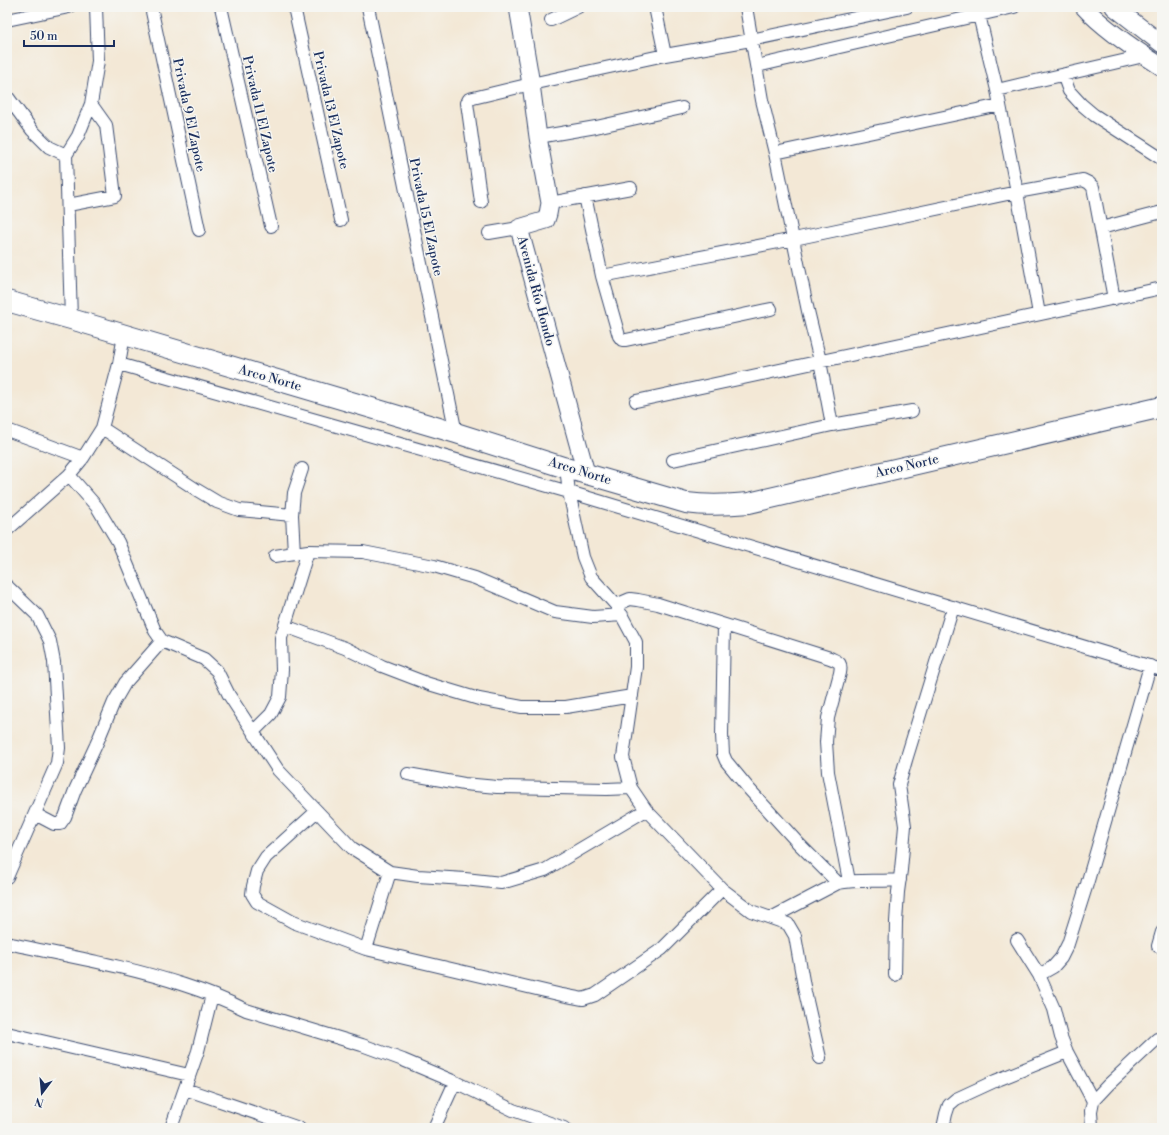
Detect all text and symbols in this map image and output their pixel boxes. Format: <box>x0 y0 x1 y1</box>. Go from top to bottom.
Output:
scale bar <box>24 22 114 48</box>
text: 50 m <box>30 29 58 44</box>
street label: Privada 13 El Zapote <box>310 50 352 171</box>
street label: Privada 11 El Zapote <box>239 54 281 174</box>
street label: Privada 9 El Zapote <box>169 57 209 174</box>
street label: Privada 15 El Zapote <box>406 156 446 278</box>
street label: Avenida Río Hondo <box>513 233 558 348</box>
street label: Arco Norte <box>236 361 304 395</box>
street label: Arco Norte <box>873 451 941 481</box>
street label: Arco Norte <box>546 454 614 488</box>
north arrow <box>22 1073 62 1113</box>
text: N <box>33 1094 46 1110</box>

